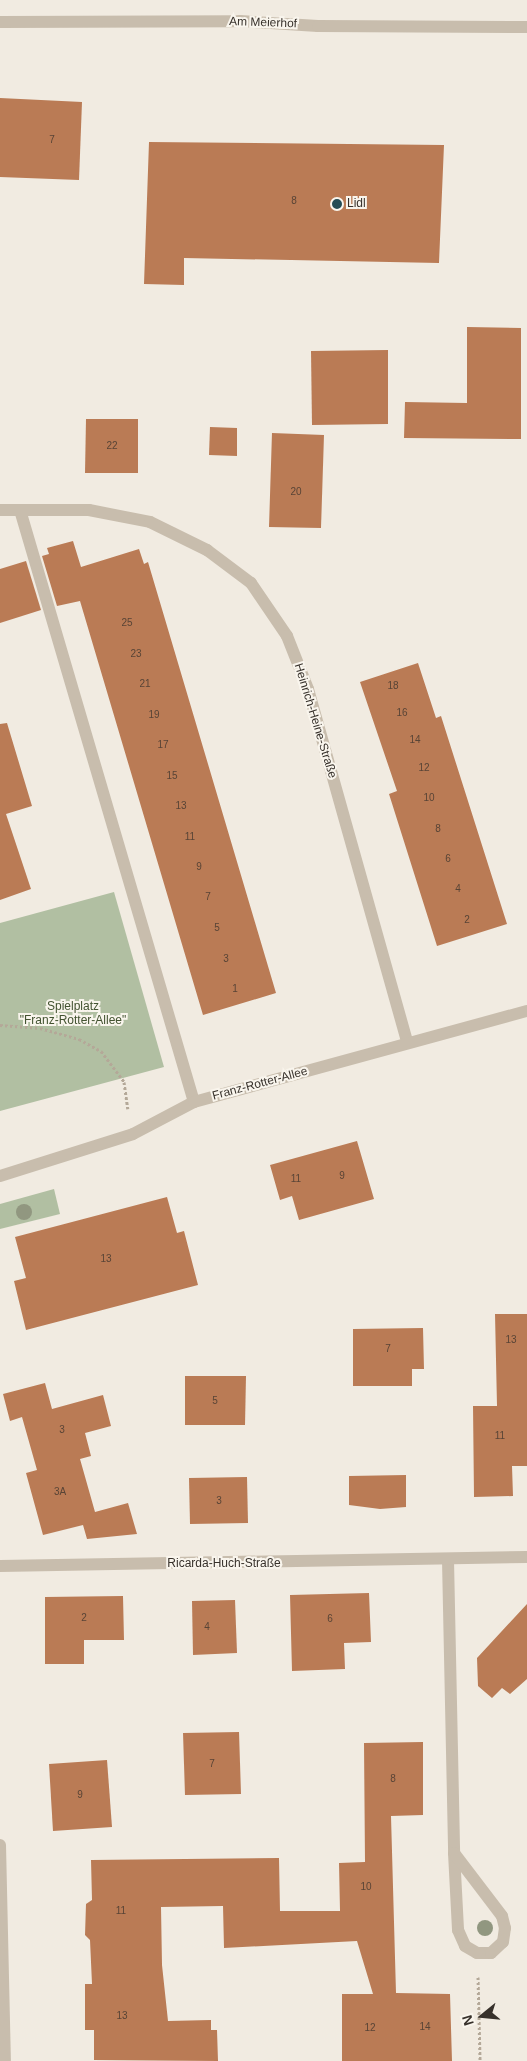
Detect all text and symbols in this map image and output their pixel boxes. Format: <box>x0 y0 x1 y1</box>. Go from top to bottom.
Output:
street label: Am Meierhof <box>229 15 297 31</box>
house number: 7 <box>49 134 55 146</box>
house number: 8 <box>291 195 297 207</box>
place label: Lidl <box>347 197 366 211</box>
marker: Lidl <box>331 198 343 210</box>
house number: 22 <box>106 440 118 452</box>
house number: 20 <box>290 486 302 498</box>
house number: 25 <box>121 617 133 629</box>
house number: 23 <box>130 648 142 660</box>
street label: Heinrich-Heine-Straße <box>291 662 339 780</box>
house number: 21 <box>139 678 151 690</box>
house number: 18 <box>387 680 399 692</box>
house number: 16 <box>396 707 408 719</box>
house number: 19 <box>148 709 160 721</box>
house number: 14 <box>409 734 421 746</box>
house number: 17 <box>157 739 169 751</box>
house number: 12 <box>418 762 430 774</box>
house number: 15 <box>166 770 178 782</box>
house number: 10 <box>423 792 435 804</box>
house number: 13 <box>175 800 187 812</box>
house number: 8 <box>435 823 441 835</box>
house number: 11 <box>185 831 195 843</box>
house number: 6 <box>445 853 451 865</box>
house number: 9 <box>196 861 202 873</box>
house number: 4 <box>455 883 461 895</box>
house number: 7 <box>205 891 211 903</box>
house number: 2 <box>464 914 470 926</box>
house number: 5 <box>214 922 220 934</box>
house number: 3 <box>223 953 229 965</box>
house number: 1 <box>232 983 238 995</box>
park label: Spielplatz "Franz-Rotter-Allee" <box>20 1000 126 1028</box>
street label: Franz-Rotter-Allee <box>211 1064 309 1104</box>
house number: 9 <box>339 1170 345 1182</box>
house number: 11 <box>291 1173 301 1185</box>
house number: 13 <box>100 1253 112 1265</box>
house number: 13 <box>505 1334 517 1346</box>
house number: 7 <box>385 1343 391 1355</box>
house number: 5 <box>212 1395 218 1407</box>
house number: 3 <box>59 1424 65 1436</box>
house number: 11 <box>495 1430 505 1442</box>
house number: 3A <box>54 1486 66 1498</box>
house number: 3 <box>216 1495 222 1507</box>
street label: Ricarda-Huch-Straße <box>167 1557 281 1571</box>
house number: 2 <box>81 1612 87 1624</box>
house number: 6 <box>327 1613 333 1625</box>
house number: 4 <box>204 1621 210 1633</box>
house number: 7 <box>209 1758 215 1770</box>
house number: 8 <box>390 1773 396 1785</box>
house number: 9 <box>77 1789 83 1801</box>
house number: 10 <box>360 1881 372 1893</box>
house number: 11 <box>116 1905 126 1917</box>
north arrow <box>457 1991 507 2041</box>
house number: 13 <box>116 2010 128 2022</box>
text: N <box>459 2013 477 2028</box>
house number: 14 <box>419 2021 431 2033</box>
house number: 12 <box>364 2022 376 2034</box>

